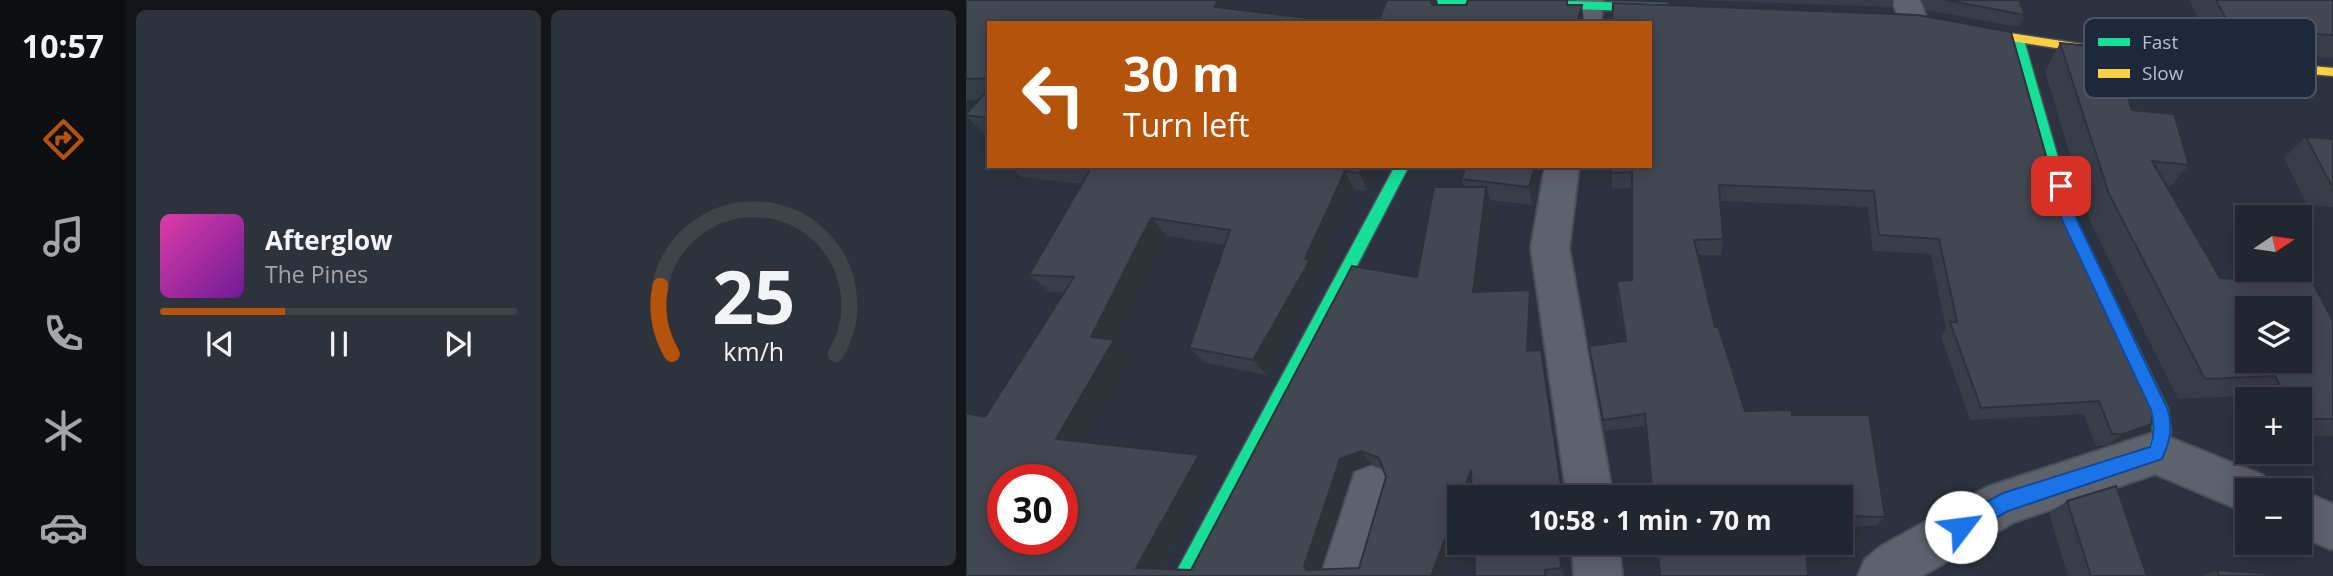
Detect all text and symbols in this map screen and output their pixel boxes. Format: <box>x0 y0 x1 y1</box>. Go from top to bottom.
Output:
legend <box>2084 18 2316 98</box>
text: 10:57 <box>22 24 104 67</box>
text: Fast <box>2142 29 2178 55</box>
text: 30 m <box>1123 40 1240 106</box>
icon: left <box>1008 49 1099 140</box>
text: Slow <box>2142 60 2184 86</box>
text: Turn left <box>1123 103 1249 146</box>
icon: directions <box>39 115 88 164</box>
pin <box>2031 156 2091 216</box>
icon: arrive <box>2042 167 2080 205</box>
north arrow <box>2235 205 2312 282</box>
map controls <box>2235 205 2312 555</box>
icon: music <box>39 212 88 261</box>
text: Afterglow <box>265 222 392 258</box>
text: 25 <box>712 246 795 345</box>
text: The Pines <box>265 258 368 290</box>
button: layers <box>2235 296 2312 373</box>
icon: phone <box>39 309 88 358</box>
icon: previous <box>201 325 239 363</box>
icon: pause <box>320 325 358 363</box>
icon: next <box>439 325 477 363</box>
text: km/h <box>723 334 784 368</box>
button: + <box>2235 387 2312 464</box>
icon: climate <box>39 406 88 455</box>
speed limit sign: 30 <box>987 464 1078 555</box>
button: − <box>2235 478 2312 555</box>
position arrow <box>1924 490 1998 564</box>
text: 10:58 · 1 min · 70 m <box>1529 502 1771 538</box>
icon: car <box>39 503 88 552</box>

